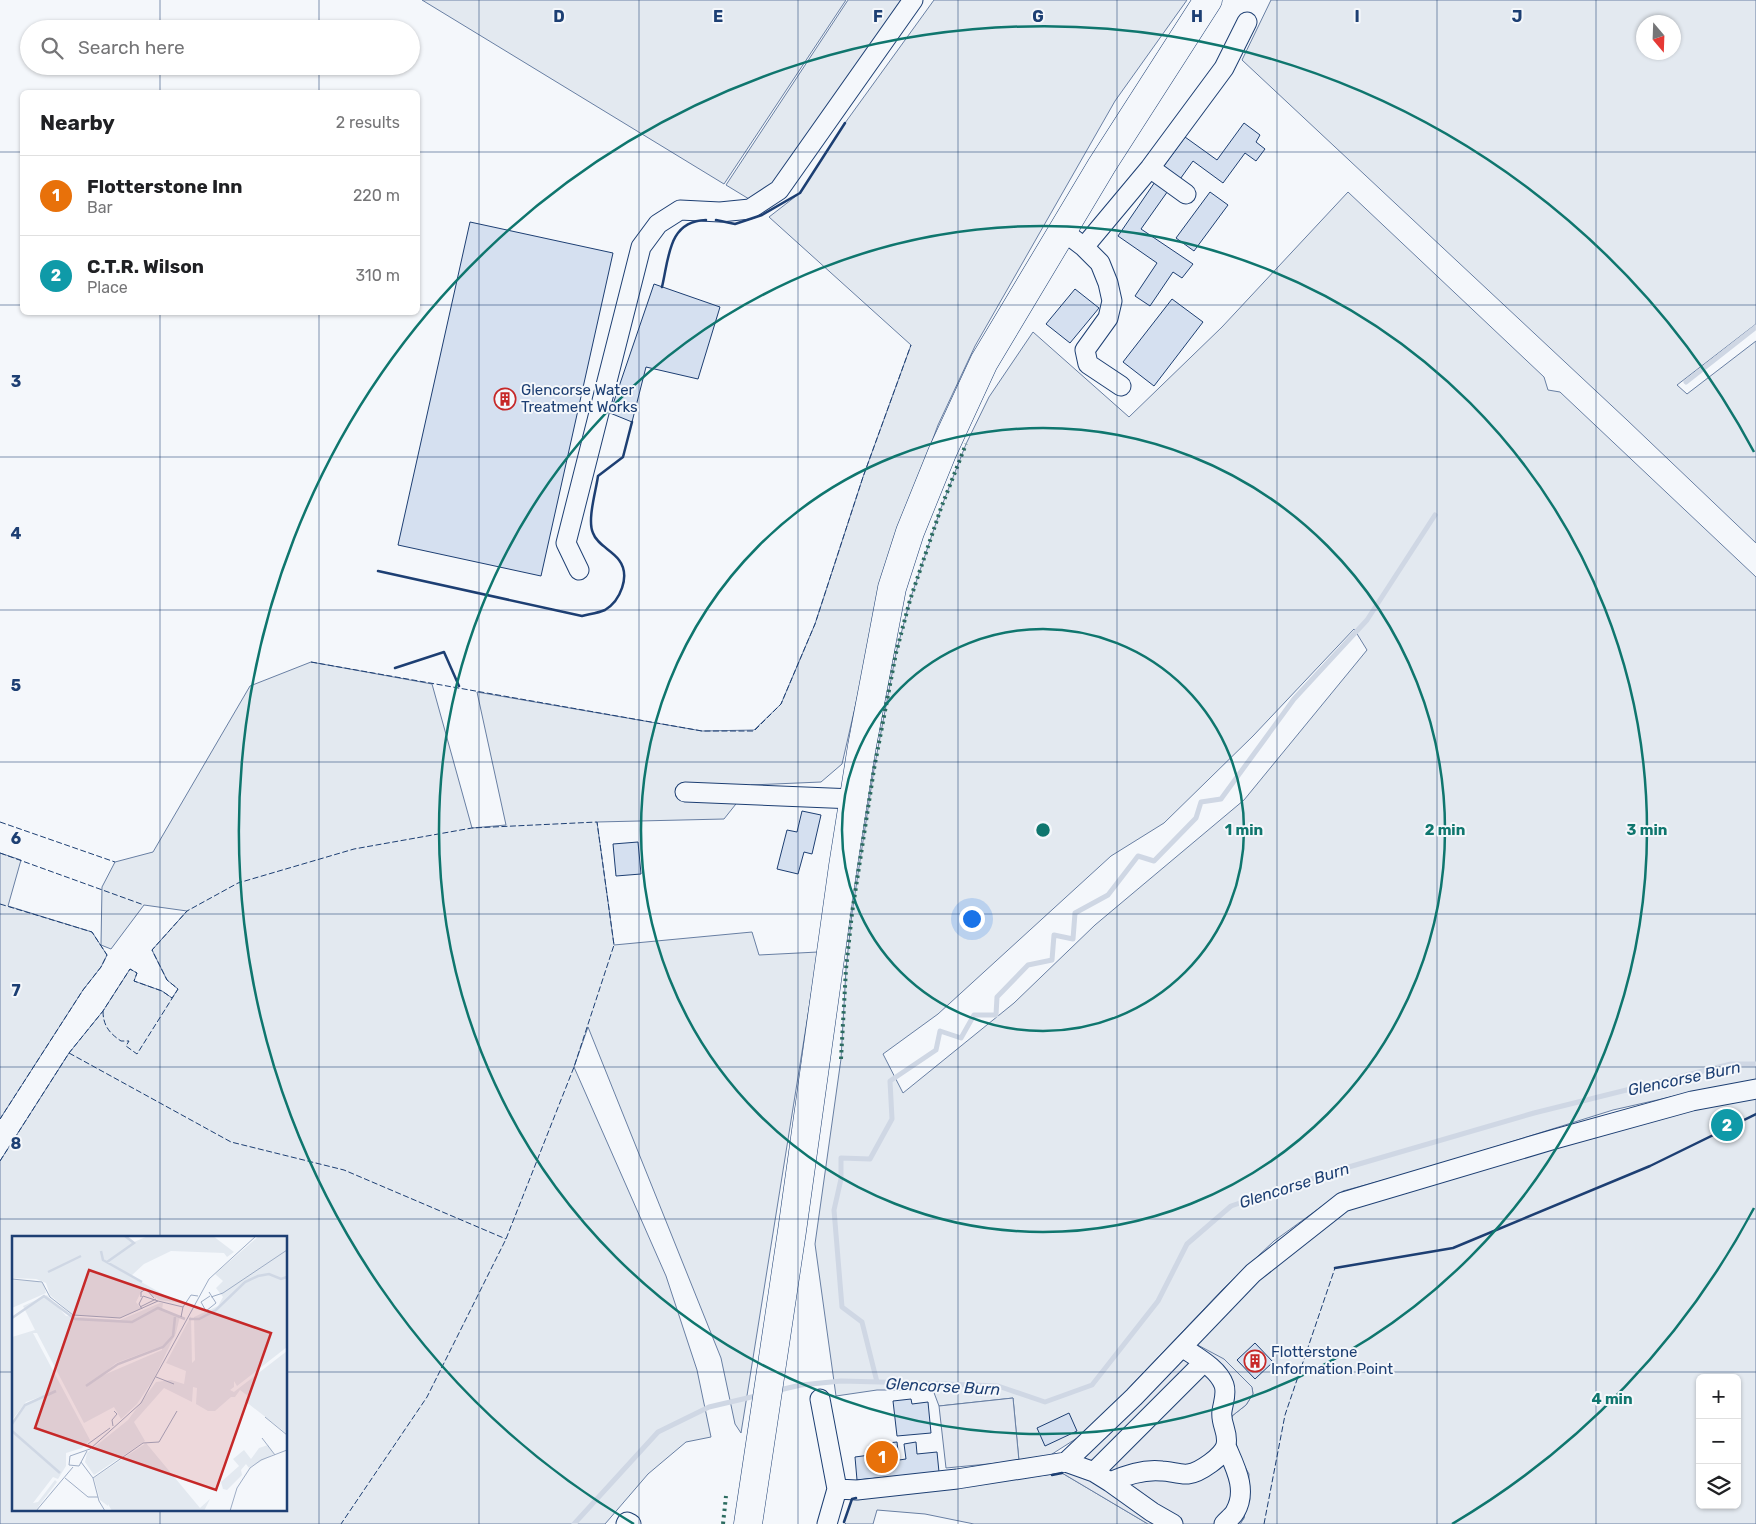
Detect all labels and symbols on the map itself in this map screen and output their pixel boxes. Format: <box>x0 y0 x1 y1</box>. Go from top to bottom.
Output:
text: D <box>553 7 565 26</box>
text: E <box>713 7 723 26</box>
text: F <box>873 7 883 26</box>
text: G <box>1032 7 1044 26</box>
text: H <box>1191 7 1203 26</box>
text: I <box>1354 7 1360 26</box>
text: J <box>1512 7 1522 26</box>
north arrow <box>1636 15 1681 60</box>
text: 3 <box>11 372 21 391</box>
place label: Glencorse Water Treatment Works <box>521 381 638 416</box>
building icon: Glencorse Water Treatment Works <box>493 387 517 411</box>
text: 4 <box>11 524 22 543</box>
text: 5 <box>11 676 21 695</box>
centre of rings <box>1034 821 1052 839</box>
text: 1 min <box>1225 821 1263 839</box>
text: 2 min <box>1425 821 1465 839</box>
text: 3 min <box>1627 821 1667 839</box>
text: 6 <box>11 829 21 848</box>
your location <box>959 906 985 932</box>
text: 7 <box>11 981 21 1000</box>
water label: Glencorse Burn <box>1626 1057 1742 1100</box>
pin: 2 <box>1711 1106 1743 1144</box>
text: 8 <box>11 1134 22 1153</box>
water label: Glencorse Burn <box>1237 1159 1352 1212</box>
inset map <box>12 1236 288 1512</box>
place label: Flotterstone Information Point <box>1271 1343 1393 1378</box>
building icon: Flotterstone Information Point <box>1243 1349 1267 1373</box>
water label: Glencorse Burn <box>885 1374 1001 1399</box>
text: 4 min <box>1591 1390 1633 1408</box>
pin: 1 <box>866 1438 898 1476</box>

